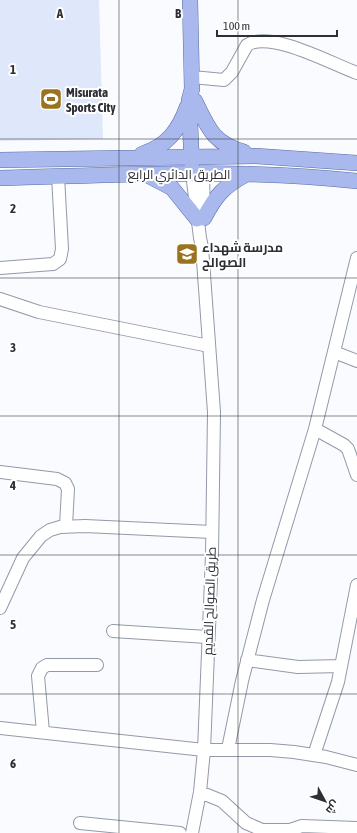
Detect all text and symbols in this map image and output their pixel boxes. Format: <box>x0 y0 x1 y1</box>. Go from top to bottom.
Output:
text: A <box>56 6 64 21</box>
text: B <box>175 6 182 21</box>
scale bar <box>217 12 337 38</box>
text: 100 m <box>223 19 250 33</box>
text: 1 <box>10 62 16 77</box>
place label: Misurata Sports City <box>66 85 116 115</box>
sports icon: Misurata Sports City <box>38 86 64 112</box>
street label: الطريق الدائري الرابع <box>127 167 231 185</box>
text: 2 <box>10 201 16 216</box>
place label: مدرسة شهداء الصوالح <box>202 240 283 271</box>
school or university icon: مدرسة شهداء الصوالح <box>174 241 200 267</box>
text: 3 <box>10 340 16 355</box>
text: 4 <box>9 478 16 493</box>
street label: طريق الصوالح القديم <box>200 547 221 656</box>
text: 5 <box>10 617 16 632</box>
text: 6 <box>10 756 16 771</box>
north arrow <box>305 781 345 821</box>
text: ش <box>323 798 342 817</box>

